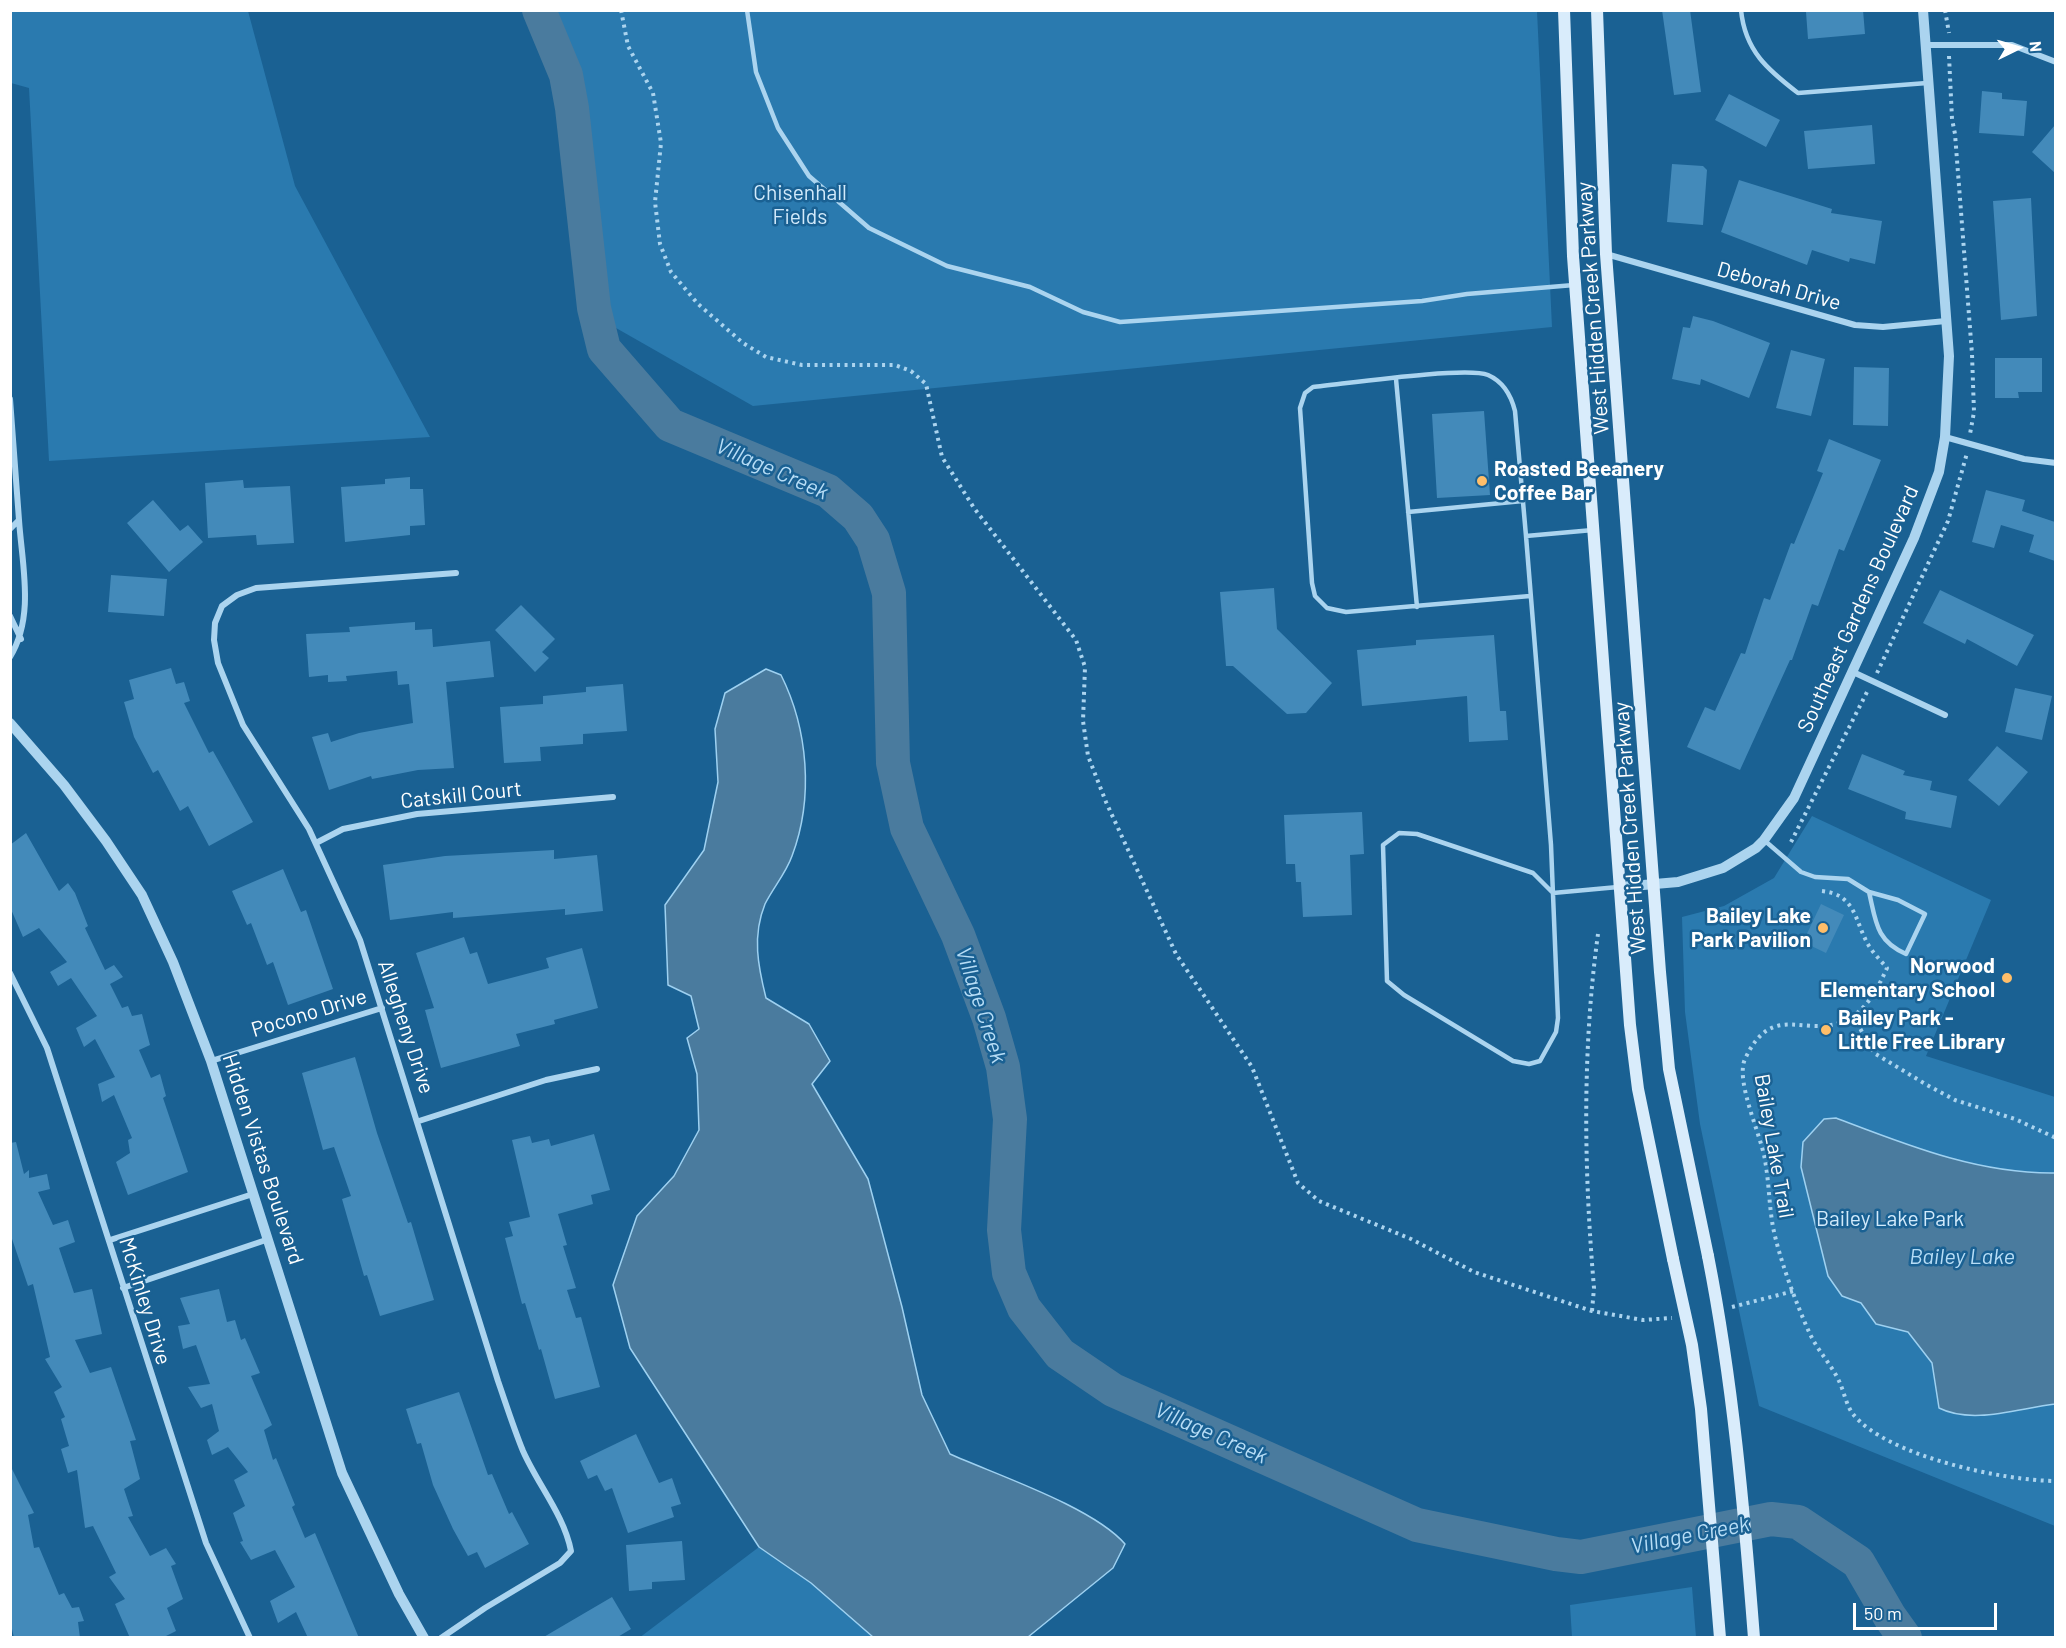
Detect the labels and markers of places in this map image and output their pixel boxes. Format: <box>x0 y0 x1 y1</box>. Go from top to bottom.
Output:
place label: Roasted Beeanery Coffee Bar <box>1494 456 1664 506</box>
marker: Roasted Beeanery Coffee Bar <box>1475 474 1489 488</box>
place label: Bailey Lake Park Pavilion <box>1691 903 1811 953</box>
marker: Bailey Lake Park Pavilion <box>1816 921 1830 935</box>
place label: Norwood Elementary School <box>1820 953 1995 1003</box>
marker: Norwood Elementary School <box>2000 971 2014 985</box>
place label: Bailey Park - Little Free Library <box>1838 1005 2005 1055</box>
marker: Bailey Park - Little Free Library <box>1819 1023 1833 1037</box>

